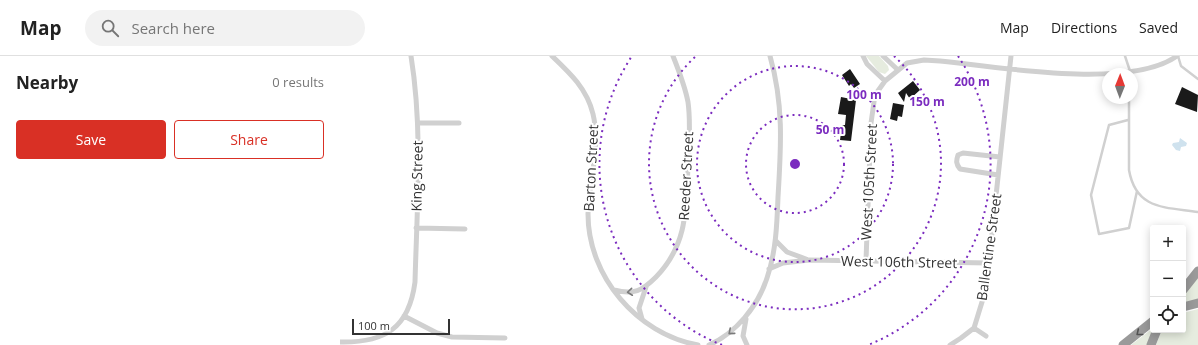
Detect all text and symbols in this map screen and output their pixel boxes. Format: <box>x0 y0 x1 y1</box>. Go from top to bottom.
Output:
search box <box>85 10 365 46</box>
text: Map <box>20 15 61 41</box>
icon: search <box>99 17 121 39</box>
text: Search here <box>131 18 215 38</box>
text: Map <box>1000 18 1029 37</box>
text: Directions <box>1051 18 1117 37</box>
text: Saved <box>1139 18 1178 37</box>
north arrow <box>1102 68 1138 104</box>
text: Nearby <box>16 71 78 94</box>
text: 0 results <box>272 73 324 91</box>
text: 200 m <box>954 73 990 90</box>
text: 100 m <box>846 86 882 103</box>
text: 150 m <box>909 93 945 110</box>
button: Save <box>16 120 166 159</box>
button: Share <box>174 120 324 159</box>
text: 50 m <box>816 121 844 138</box>
street label: West 105th Street <box>856 123 881 241</box>
street label: Barton Street <box>579 124 602 212</box>
street label: Reeder Street <box>674 131 697 221</box>
street label: King Street <box>406 140 427 212</box>
centre of rings <box>788 157 802 171</box>
street label: Ballentine Street <box>972 192 1005 302</box>
map controls <box>1150 225 1186 333</box>
button: + <box>1150 225 1186 261</box>
street label: West 106th Street <box>841 251 957 272</box>
button: − <box>1150 261 1186 297</box>
one-way arrow <box>627 287 633 296</box>
button: locate <box>1150 297 1186 333</box>
scale bar <box>352 317 450 336</box>
text: 100 m <box>358 318 390 333</box>
one-way arrow <box>728 328 735 335</box>
one-way arrow <box>1136 329 1143 336</box>

